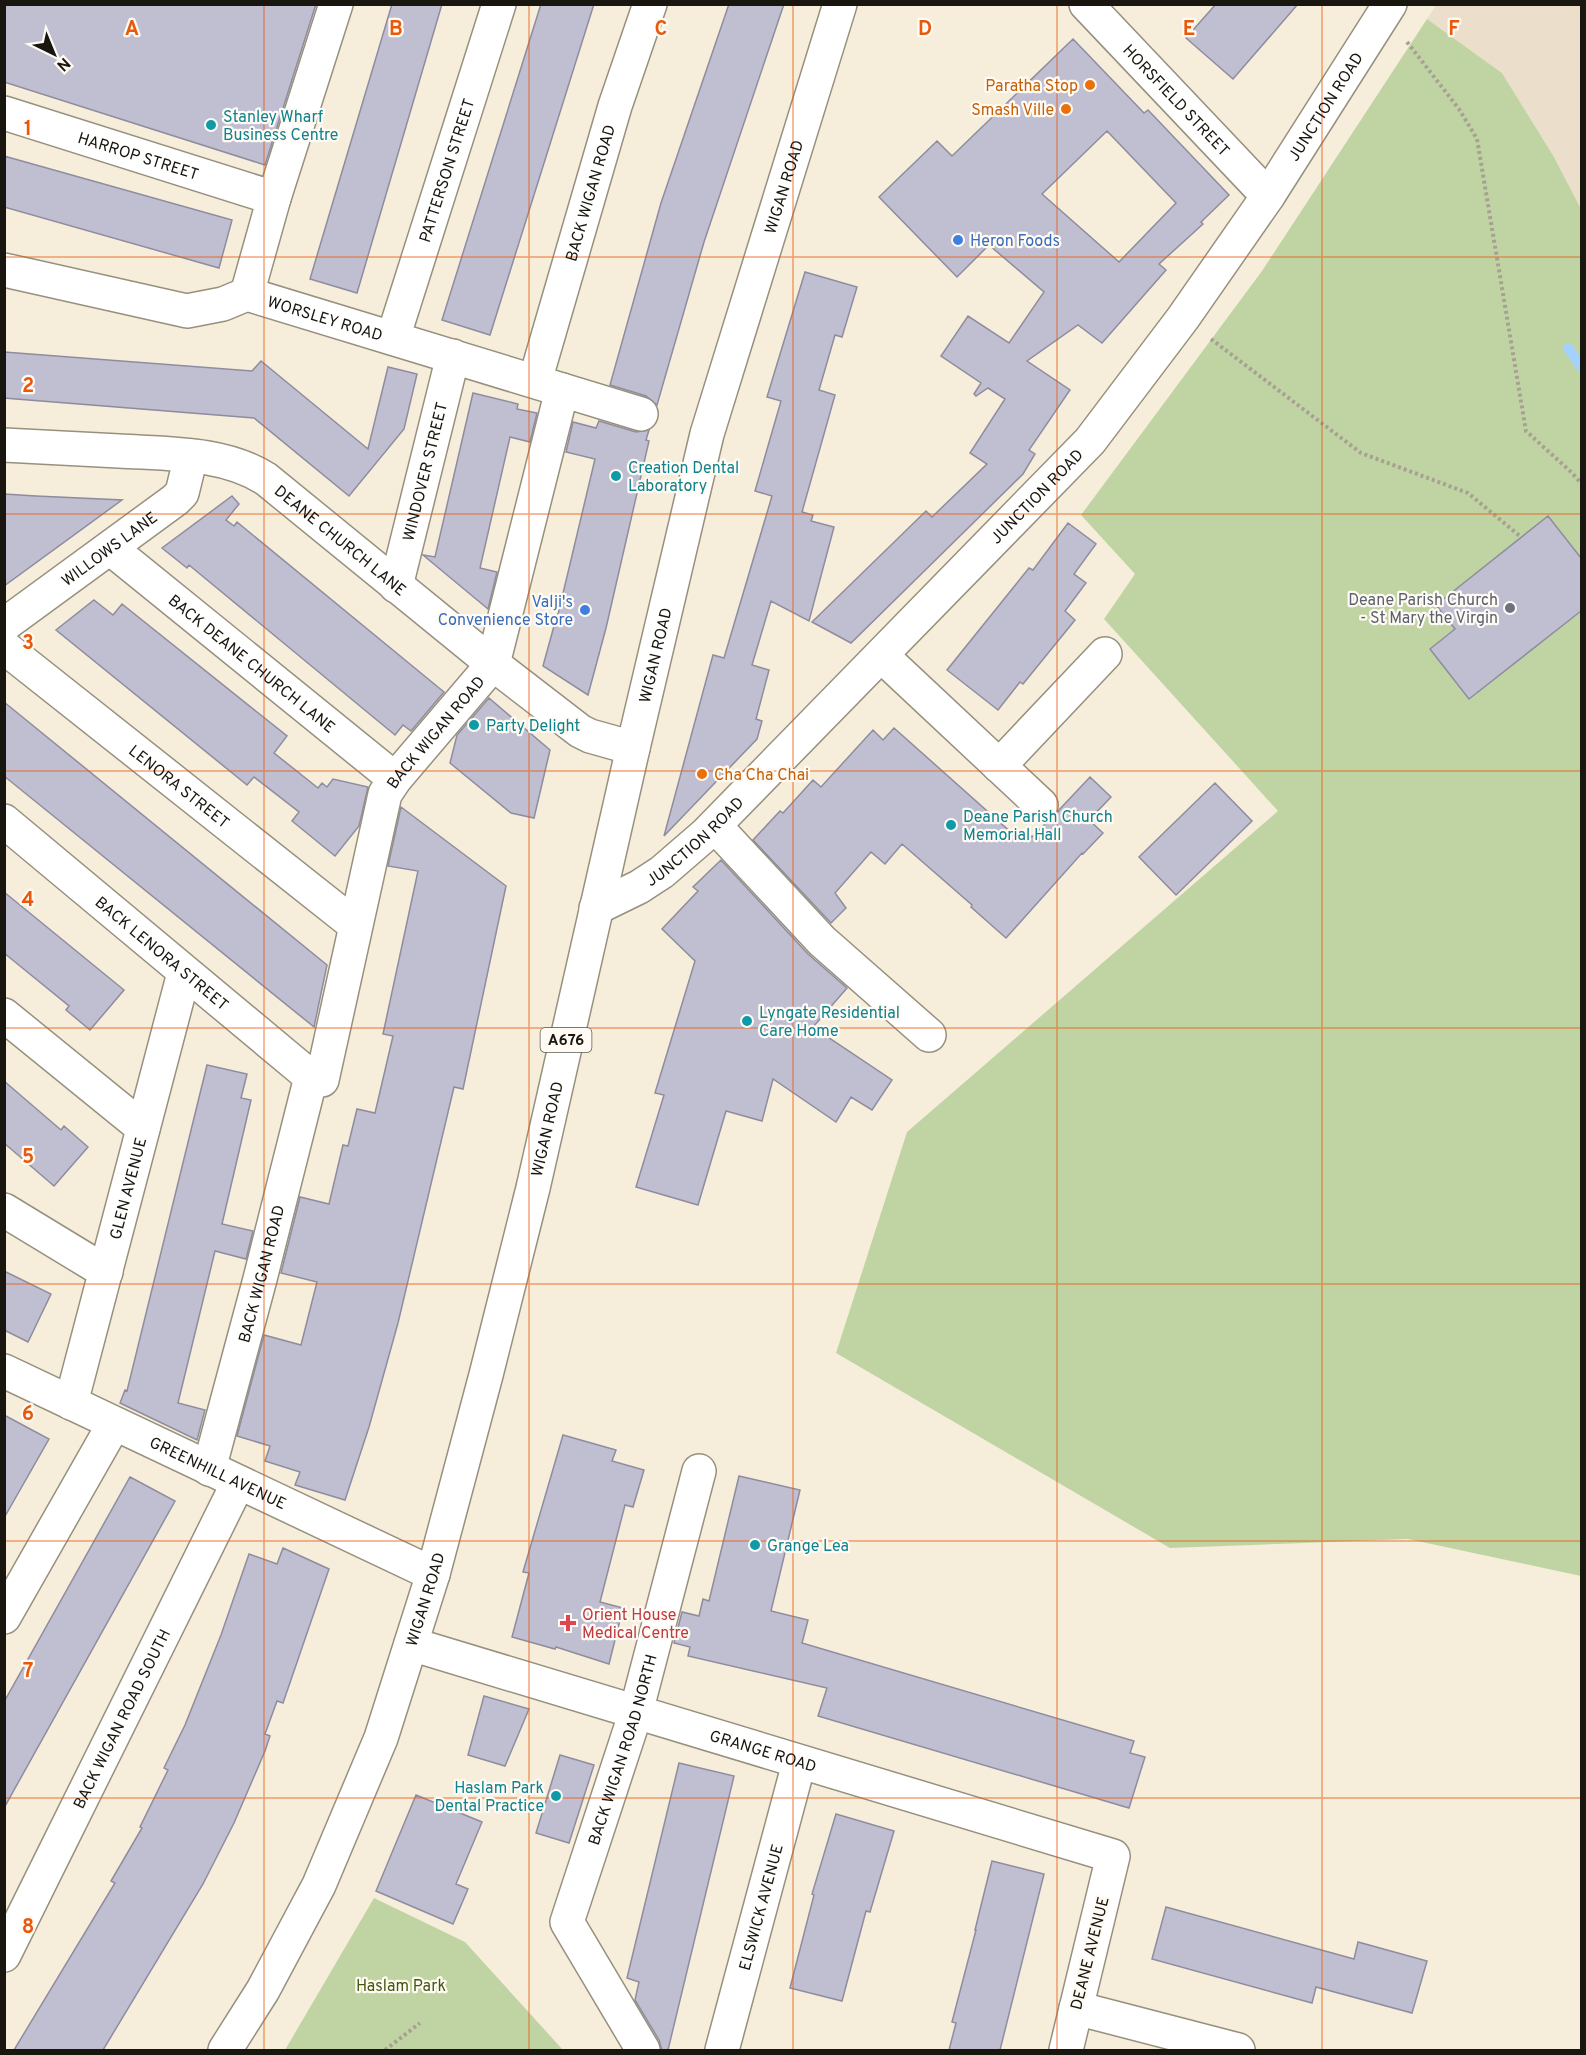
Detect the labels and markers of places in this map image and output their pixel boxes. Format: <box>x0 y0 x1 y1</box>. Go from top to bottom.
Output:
place label: Paratha Stop <box>985 77 1078 97</box>
marker: Paratha Stop <box>1083 78 1097 92</box>
place label: Smash Ville <box>971 101 1054 121</box>
marker: Smash Ville <box>1059 102 1073 116</box>
place label: Stanley Wharf Business Centre <box>223 108 338 146</box>
marker: Stanley Wharf Business Centre <box>204 118 218 132</box>
place label: Heron Foods <box>970 232 1060 252</box>
marker: Heron Foods <box>951 233 965 247</box>
place label: Creation Dental Laboratory <box>628 459 739 497</box>
marker: Creation Dental Laboratory <box>609 469 623 483</box>
place label: Deane Parish Church - St Mary the Virgin <box>1348 591 1498 629</box>
place label: Valji's Convenience Store <box>438 593 573 631</box>
marker: Deane Parish Church - St Mary the Virgin <box>1503 601 1517 615</box>
marker: Valji's Convenience Store <box>578 603 592 617</box>
place label: Party Delight <box>486 717 580 737</box>
marker: Party Delight <box>467 718 481 732</box>
place label: Cha Cha Chai <box>714 766 809 786</box>
marker: Cha Cha Chai <box>695 767 709 781</box>
place label: Deane Parish Church Memorial Hall <box>963 808 1113 846</box>
marker: Deane Parish Church Memorial Hall <box>944 818 958 832</box>
place label: Lyngate Residential Care Home <box>759 1004 900 1042</box>
marker: Lyngate Residential Care Home <box>740 1014 754 1028</box>
place label: Grange Lea <box>767 1537 849 1557</box>
marker: Grange Lea <box>748 1538 762 1552</box>
place label: Orient House Medical Centre <box>582 1606 689 1644</box>
marker: Orient House Medical Centre <box>559 1614 577 1632</box>
place label: Haslam Park Dental Practice <box>434 1779 544 1817</box>
marker: Haslam Park Dental Practice <box>549 1789 563 1803</box>

